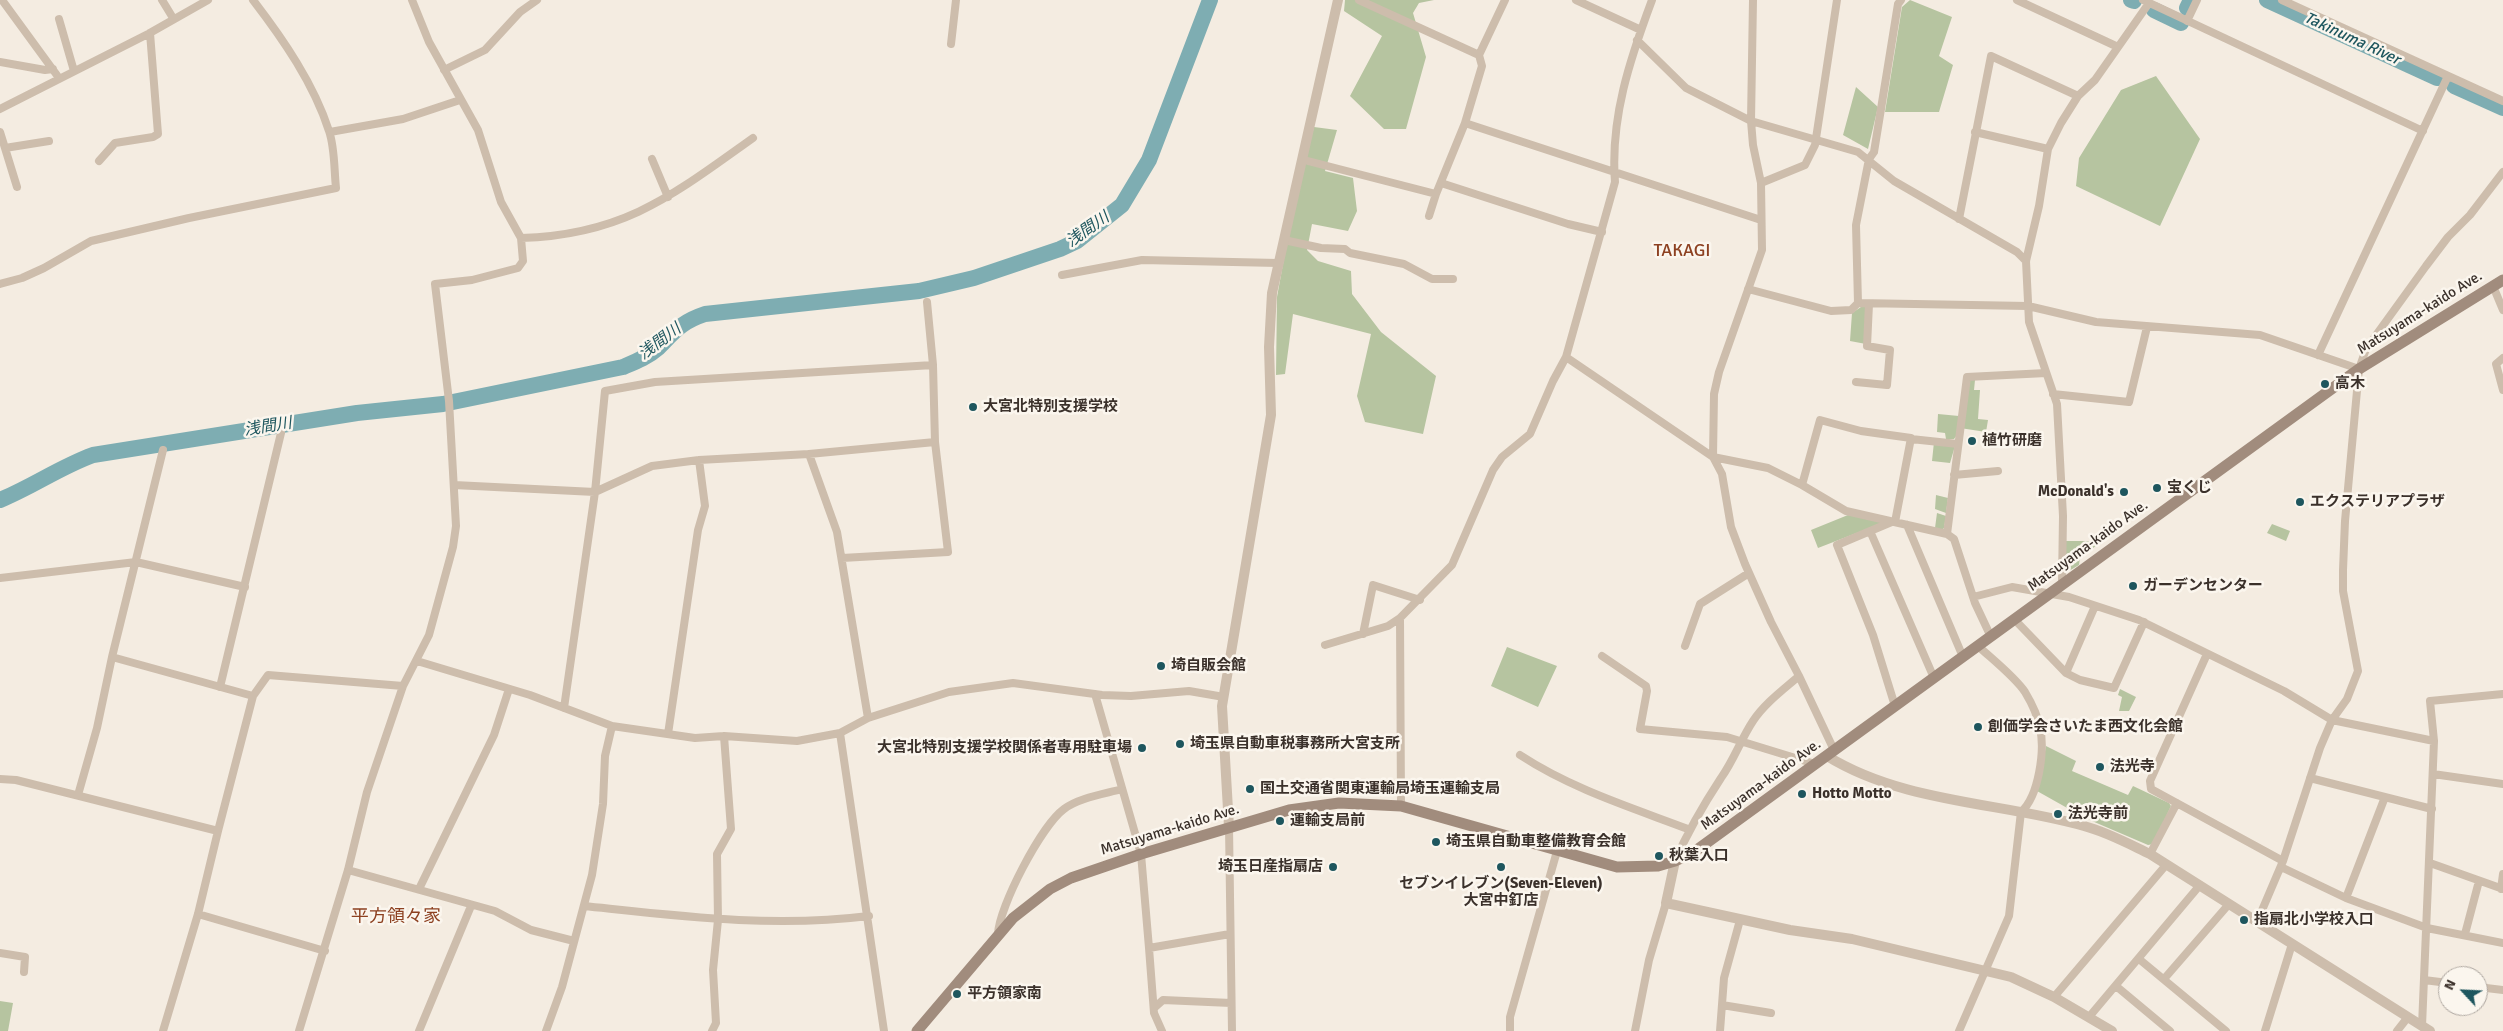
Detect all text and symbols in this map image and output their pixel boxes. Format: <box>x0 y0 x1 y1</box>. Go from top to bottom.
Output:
water label: Takinuma River <box>2301 8 2403 70</box>
water label: 浅間川 <box>1063 208 1113 252</box>
district label: TAKAGI <box>1650 240 1714 262</box>
street label: Matsuyama-kaido Ave. <box>2354 267 2486 359</box>
water label: 浅間川 <box>635 320 685 364</box>
place label: 高木 <box>2335 375 2365 393</box>
marker: 高木 <box>2319 378 2331 390</box>
place label: 大宮北特別支援学校 <box>983 398 1118 416</box>
marker: 大宮北特別支援学校 <box>967 401 979 413</box>
water label: 浅間川 <box>243 414 293 440</box>
place label: 植竹研磨 <box>1982 432 2042 450</box>
marker: 植竹研磨 <box>1966 435 1978 447</box>
place label: 宝くじ <box>2167 479 2212 497</box>
marker: 宝くじ <box>2151 482 2163 494</box>
place label: McDonald's <box>2038 483 2114 501</box>
marker: McDonald's <box>2118 486 2130 498</box>
place label: エクステリアプラザ <box>2310 493 2445 511</box>
street label: Matsuyama-kaido Ave. <box>2024 496 2152 596</box>
marker: エクステリアプラザ <box>2294 496 2306 508</box>
place label: ガーデンセンター <box>2143 577 2263 595</box>
marker: ガーデンセンター <box>2127 580 2139 592</box>
place label: 埼自販会館 <box>1171 657 1246 675</box>
marker: 埼自販会館 <box>1155 660 1167 672</box>
place label: 創価学会さいたま西文化会館 <box>1988 718 2183 736</box>
marker: 創価学会さいたま西文化会館 <box>1972 721 1984 733</box>
place label: 埼玉県自動車税事務所大宮支所 <box>1190 735 1400 753</box>
street label: Matsuyama-kaido Ave. <box>1697 735 1825 835</box>
marker: 埼玉県自動車税事務所大宮支所 <box>1174 738 1186 750</box>
place label: 大宮北特別支援学校関係者専用駐車場 <box>877 739 1132 757</box>
marker: 大宮北特別支援学校関係者専用駐車場 <box>1136 742 1148 754</box>
place label: 法光寺 <box>2110 758 2155 776</box>
marker: 法光寺 <box>2094 761 2106 773</box>
place label: 国土交通省関東運輸局埼玉運輸支局 <box>1260 780 1500 798</box>
marker: 国土交通省関東運輸局埼玉運輸支局 <box>1244 783 1256 795</box>
place label: Hotto Motto <box>1812 785 1892 803</box>
marker: Hotto Motto <box>1796 788 1808 800</box>
street label: Matsuyama-kaido Ave. <box>1098 800 1242 860</box>
place label: 法光寺前 <box>2068 805 2128 823</box>
marker: 法光寺前 <box>2052 808 2064 820</box>
place label: 運輸支局前 <box>1290 812 1365 830</box>
marker: 運輸支局前 <box>1274 815 1286 827</box>
place label: 埼玉県自動車整備教育会館 <box>1446 833 1626 851</box>
marker: 埼玉県自動車整備教育会館 <box>1430 836 1442 848</box>
place label: 秋葉入口 <box>1669 847 1729 865</box>
marker: 秋葉入口 <box>1653 850 1665 862</box>
place label: 埼玉日産指扇店 <box>1218 858 1323 876</box>
marker: 埼玉日産指扇店 <box>1327 861 1339 873</box>
marker: セブンイレブン(Seven-Eleven) 大宮中釘店 <box>1495 861 1507 873</box>
place label: セブンイレブン(Seven-Eleven) 大宮中釘店 <box>1399 875 1603 910</box>
district label: 平方領々家 <box>351 906 441 928</box>
place label: 指扇北小学校入口 <box>2254 911 2374 929</box>
marker: 指扇北小学校入口 <box>2238 914 2250 926</box>
north arrow <box>2438 966 2488 1016</box>
text: N <box>2440 977 2460 993</box>
place label: 平方領家南 <box>967 985 1042 1003</box>
marker: 平方領家南 <box>951 988 963 1000</box>

